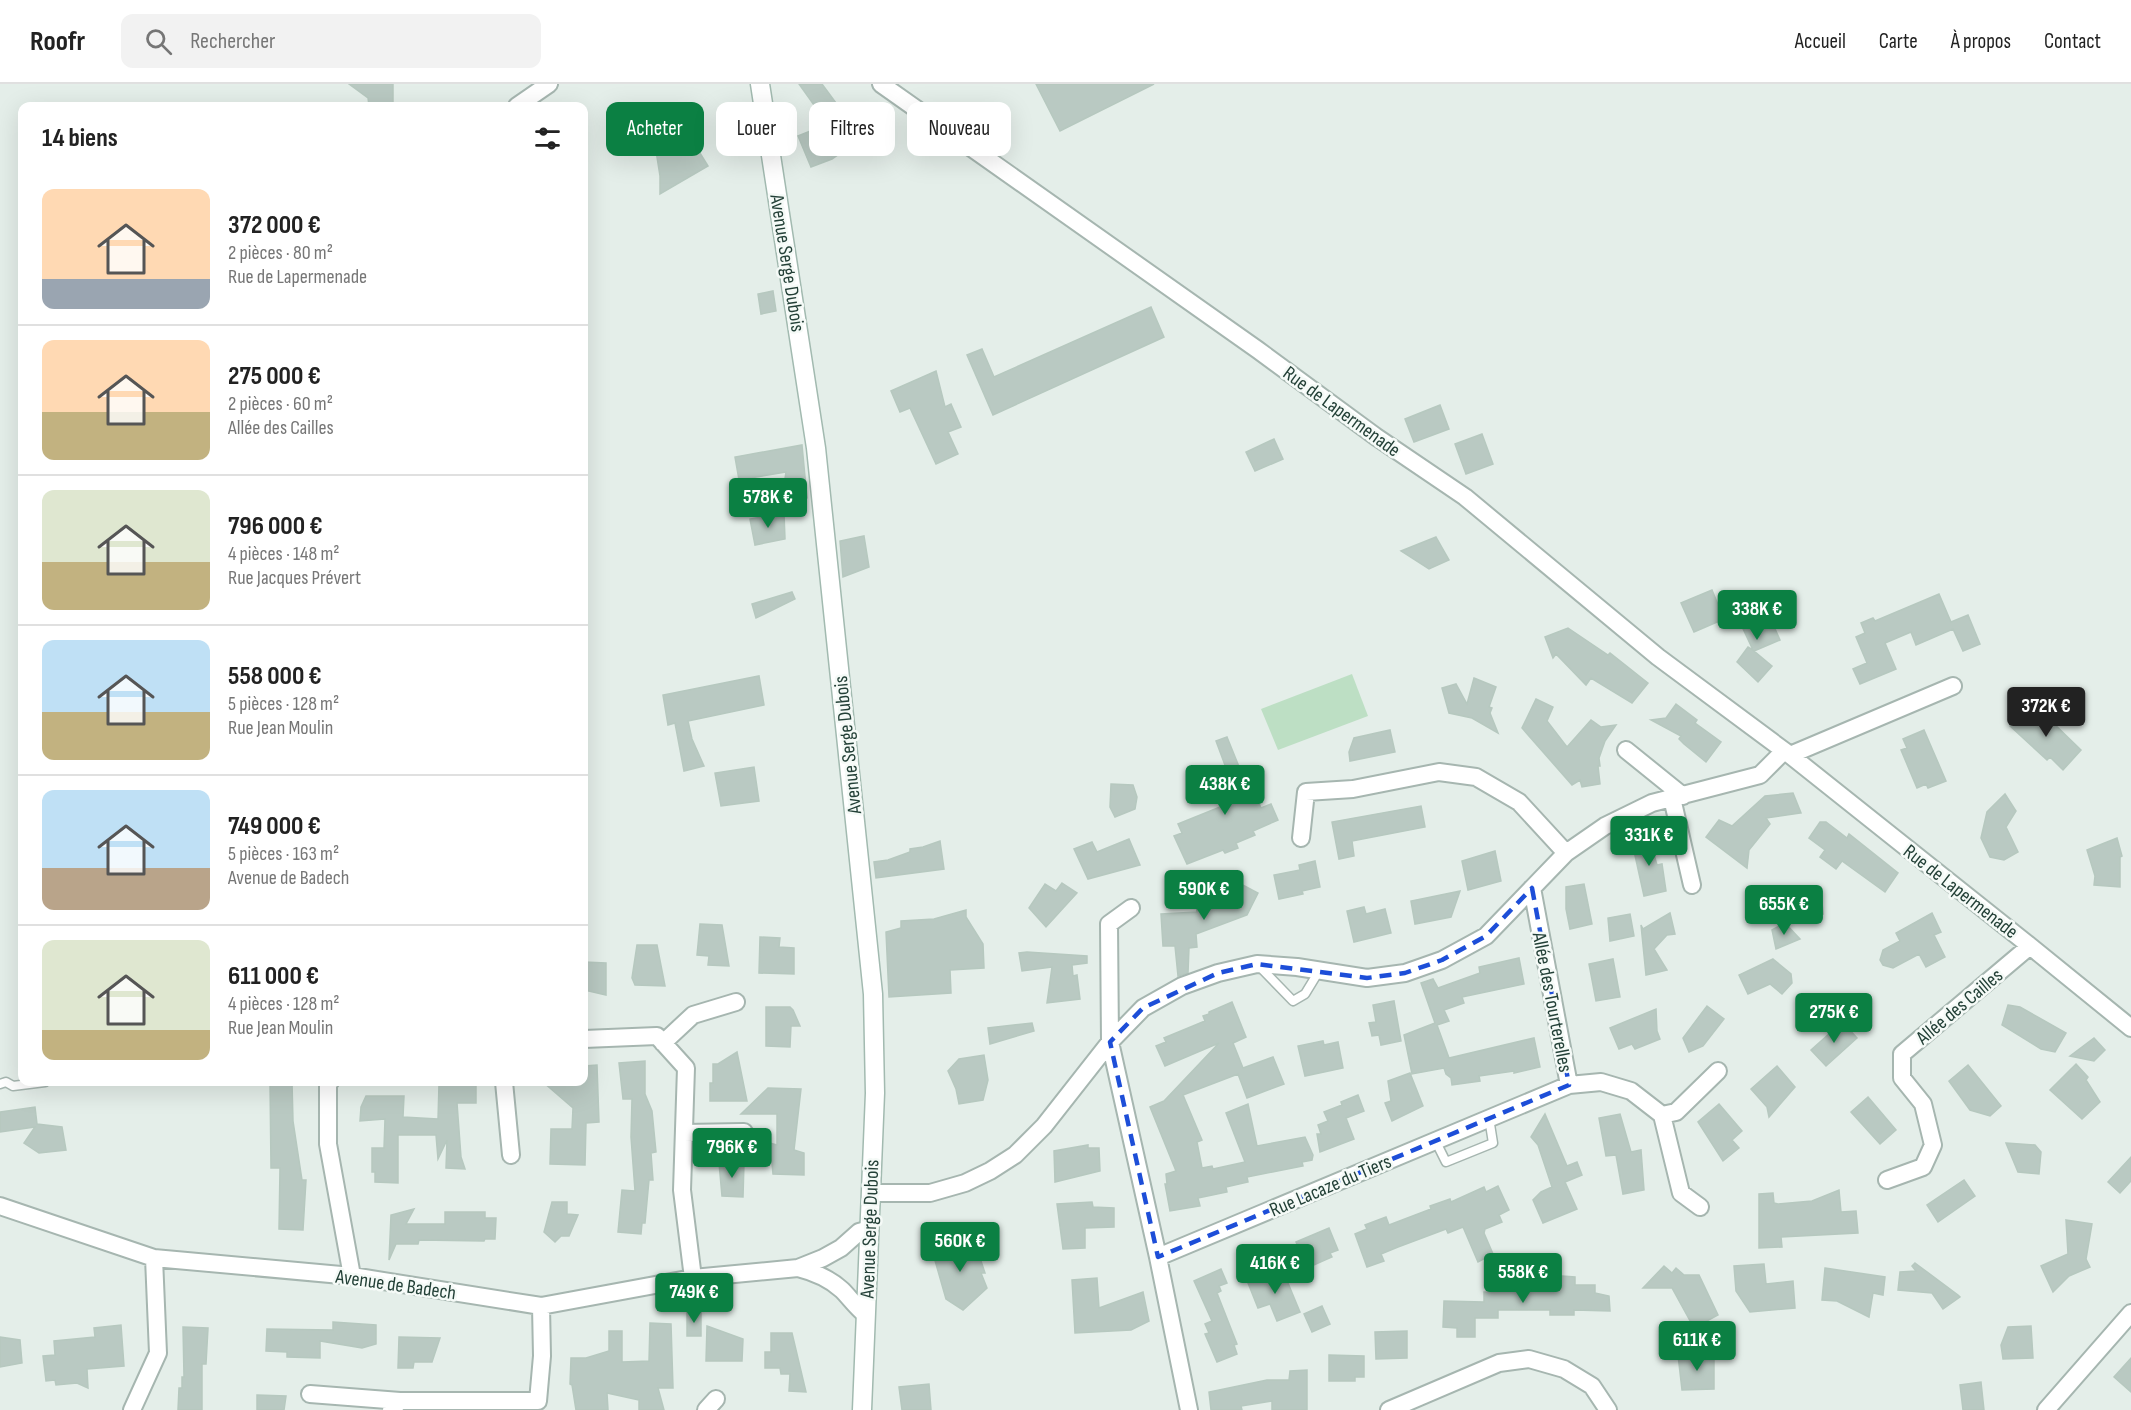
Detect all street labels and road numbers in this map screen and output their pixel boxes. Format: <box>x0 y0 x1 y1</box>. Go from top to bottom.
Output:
street label: Avenue Serge Dubois <box>764 192 810 334</box>
street label: Rue de Lapermenade <box>1278 361 1405 462</box>
street label: Avenue Serge Dubois <box>829 675 867 816</box>
street label: Rue de Lapermenade <box>1898 840 2023 944</box>
street label: Allée des Tourterelles <box>1527 929 1577 1074</box>
street label: Allée des Cailles <box>1911 964 2008 1051</box>
street label: Rue Lacaze du Tiers <box>1266 1150 1395 1222</box>
street label: Avenue Serge Dubois <box>856 1159 884 1300</box>
street label: Avenue de Badech <box>333 1265 458 1305</box>

